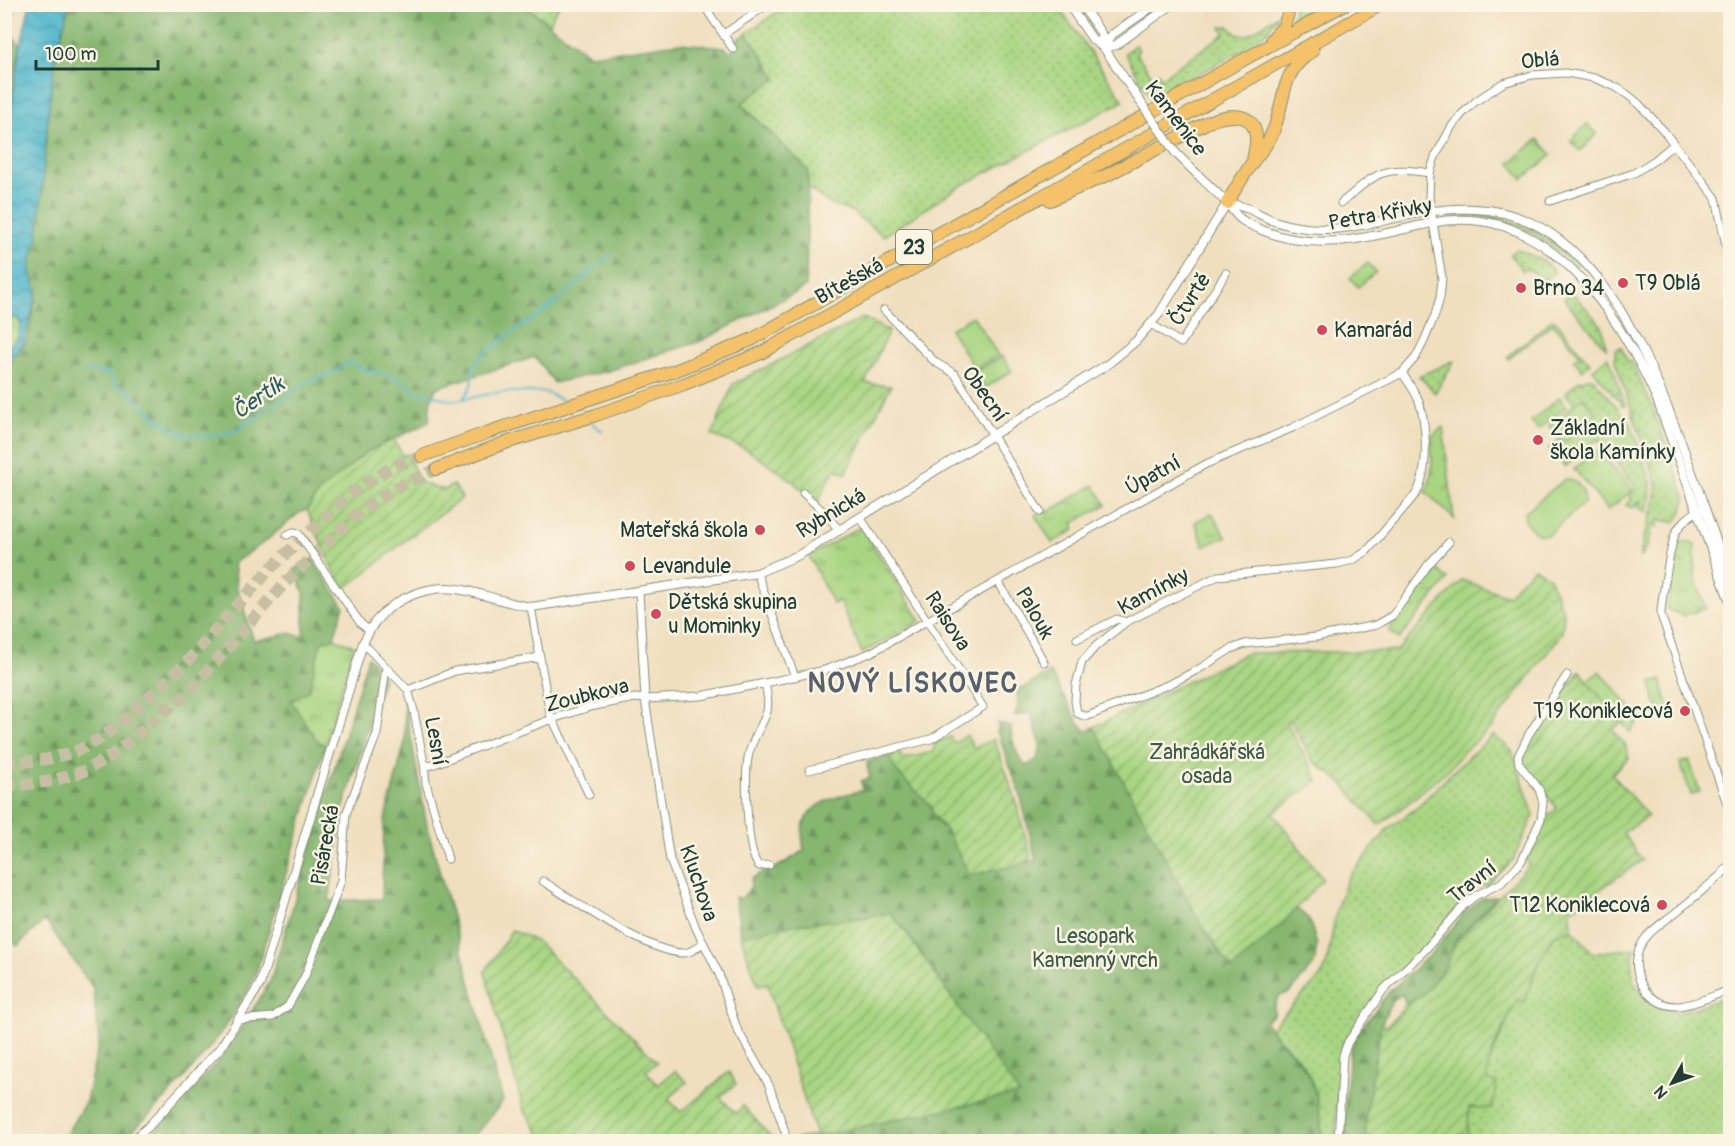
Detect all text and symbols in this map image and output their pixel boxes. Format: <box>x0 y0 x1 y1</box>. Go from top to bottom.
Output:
scale bar <box>36 33 158 71</box>
text: 100 m <box>45 43 97 66</box>
street label: Oblá <box>1520 45 1560 76</box>
street label: Kamenice <box>1138 75 1213 162</box>
street label: Petra Křivky <box>1326 192 1434 237</box>
road number: 23 <box>896 230 932 264</box>
street label: Bítešská <box>810 252 888 311</box>
street label: Čtvrtě <box>1162 267 1218 331</box>
place label: T9 Oblá <box>1635 270 1700 297</box>
place label: Brno 34 <box>1533 275 1604 302</box>
marker: T9 Oblá <box>1616 276 1630 290</box>
marker: Brno 34 <box>1514 281 1528 295</box>
place label: Kamarád <box>1334 317 1412 344</box>
marker: Kamarád <box>1315 323 1329 337</box>
street label: Obecní <box>956 361 1014 428</box>
water label: Čertík <box>227 369 291 425</box>
place label: Základní škola Kamínky <box>1550 415 1675 466</box>
marker: Základní škola Kamínky <box>1531 433 1545 447</box>
street label: Úpatní <box>1121 449 1186 502</box>
street label: Rybnická <box>792 482 871 545</box>
place label: Mateřská škola <box>620 517 748 544</box>
marker: Mateřská škola <box>753 523 767 537</box>
place label: Levandule <box>642 553 732 580</box>
marker: Levandule <box>623 559 637 573</box>
street label: Kamínky <box>1113 562 1193 621</box>
street label: Palouk <box>1009 582 1060 645</box>
street label: Raisova <box>918 586 977 656</box>
place label: Dětská skupina u Mominky <box>668 589 797 640</box>
marker: Dětská skupina u Mominky <box>649 607 663 621</box>
district label: NOVÝ LÍSKOVEC <box>807 666 1019 700</box>
street label: Zoubkova <box>543 672 632 719</box>
place label: T19 Koniklecová <box>1533 698 1673 725</box>
marker: T19 Koniklecová <box>1678 704 1692 718</box>
street label: Lesní <box>418 714 453 768</box>
park label: Zahrádkářská osada <box>1149 739 1265 790</box>
street label: Pisárecká <box>305 803 346 887</box>
street label: Kluchova <box>673 841 724 925</box>
street label: Travní <box>1442 855 1503 910</box>
place label: T12 Koniklecová <box>1509 892 1650 919</box>
marker: T12 Koniklecová <box>1655 898 1669 912</box>
park label: Lesopark Kamenný vrch <box>1032 923 1158 974</box>
north arrow <box>1642 1053 1702 1113</box>
text: N <box>1650 1081 1672 1103</box>

